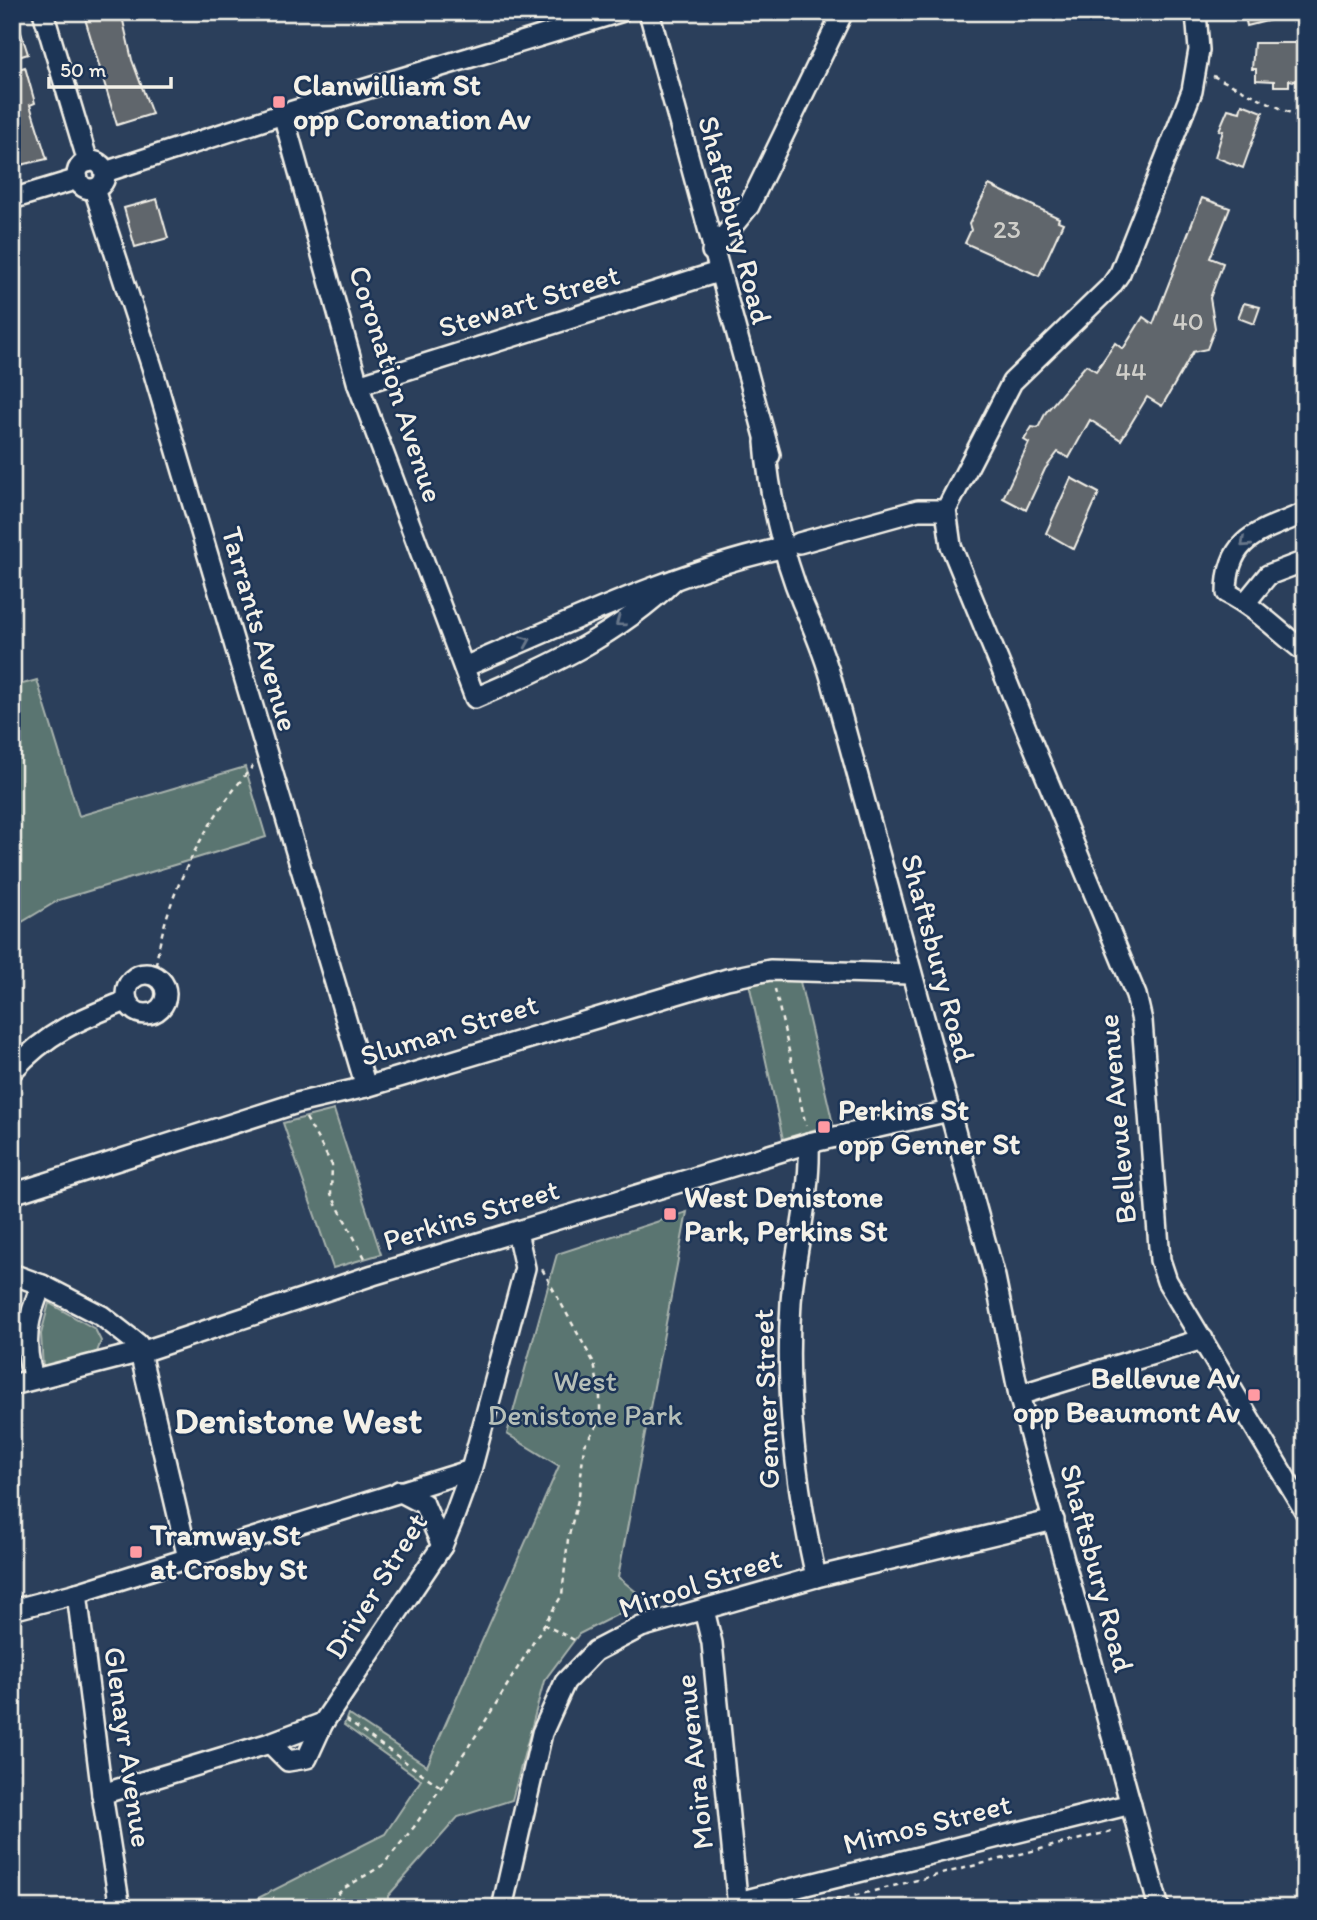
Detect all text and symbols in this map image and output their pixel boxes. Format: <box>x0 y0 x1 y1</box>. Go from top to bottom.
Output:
scale bar <box>49 46 172 90</box>
text: 50 m <box>60 57 107 82</box>
place label: Clanwilliam St opp Coronation Av <box>293 66 531 137</box>
marker: Clanwilliam St opp Coronation Av <box>271 94 287 110</box>
street label: Shaftsbury Road <box>690 112 781 328</box>
house number: 23 <box>993 213 1021 245</box>
street label: Stewart Street <box>434 255 624 346</box>
street label: Coronation Avenue <box>341 261 452 507</box>
house number: 40 <box>1172 305 1204 337</box>
house number: 44 <box>1115 355 1147 387</box>
street label: Tarrants Avenue <box>214 522 307 735</box>
one-way arrow <box>1240 535 1253 547</box>
one-way arrow <box>615 614 628 626</box>
one-way arrow <box>520 635 532 649</box>
street label: Shaftsbury Road <box>893 850 984 1066</box>
street label: Sluman Street <box>355 985 542 1074</box>
street label: Bellevue Avenue <box>1089 1013 1144 1225</box>
place label: Perkins St opp Genner St <box>838 1091 1020 1162</box>
marker: Perkins St opp Genner St <box>816 1119 832 1135</box>
street label: Perkins Street <box>378 1170 563 1259</box>
place label: West Denistone Park, Perkins St <box>684 1178 888 1249</box>
marker: West Denistone Park, Perkins St <box>662 1206 678 1222</box>
street label: Genner Street <box>744 1308 787 1490</box>
place label: Bellevue Av opp Beaumont Av <box>1013 1359 1240 1430</box>
park label: West Denistone Park <box>487 1362 683 1433</box>
marker: Bellevue Av opp Beaumont Av <box>1246 1387 1262 1403</box>
district label: Denistone West <box>174 1398 422 1442</box>
street label: Shaftsbury Road <box>1052 1460 1143 1676</box>
street label: Driver Street <box>316 1506 435 1666</box>
place label: Tramway St at Crosby St <box>149 1516 307 1587</box>
street label: Mirool Street <box>614 1539 786 1626</box>
marker: Tramway St at Crosby St <box>128 1544 144 1560</box>
street label: Glenayr Avenue <box>96 1644 161 1850</box>
street label: Moira Avenue <box>666 1673 721 1852</box>
street label: Mimos Street <box>839 1785 1015 1862</box>

